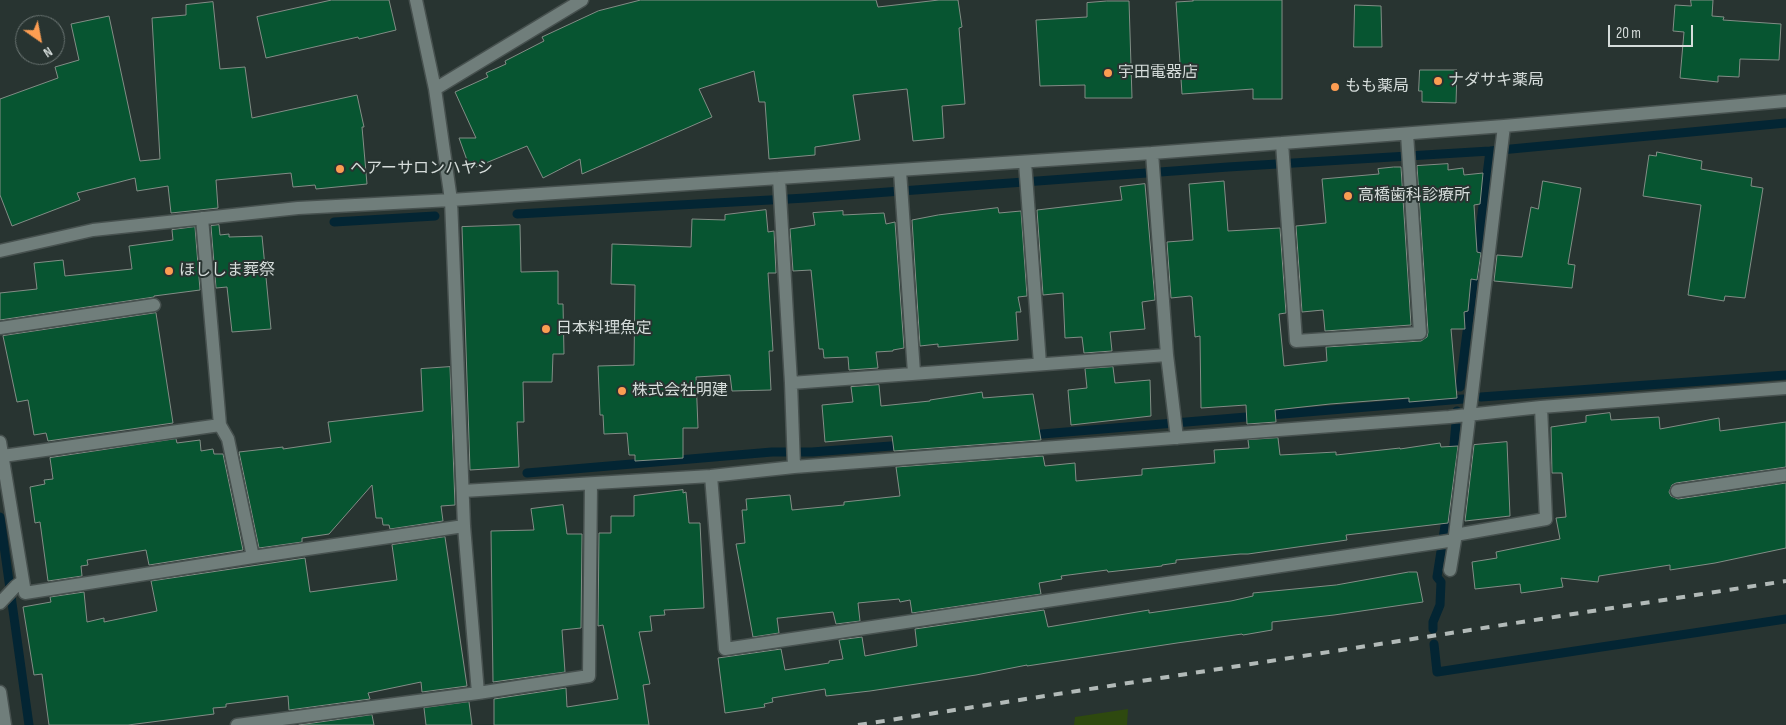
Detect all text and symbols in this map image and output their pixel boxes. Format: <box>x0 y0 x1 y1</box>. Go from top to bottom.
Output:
north arrow <box>15 15 65 65</box>
scale bar <box>1611 15 1696 47</box>
text: 20 m <box>1616 24 1641 43</box>
text: N <box>40 43 56 61</box>
place label: 宇田電器店 <box>1118 63 1198 83</box>
marker: 宇田電器店 <box>1102 67 1114 79</box>
place label: ナダサキ薬局 <box>1448 71 1544 91</box>
marker: ナダサキ薬局 <box>1432 75 1444 87</box>
place label: もも薬局 <box>1345 77 1409 97</box>
marker: もも薬局 <box>1329 81 1341 93</box>
place label: ヘアーサロンハヤシ <box>350 159 493 179</box>
marker: ヘアーサロンハヤシ <box>334 163 346 175</box>
place label: 高橋歯科診療所 <box>1358 186 1470 206</box>
marker: 高橋歯科診療所 <box>1342 190 1354 202</box>
place label: ほししま葬祭 <box>179 261 275 281</box>
marker: ほししま葬祭 <box>163 265 175 277</box>
place label: 日本料理魚定 <box>556 319 652 339</box>
marker: 日本料理魚定 <box>540 323 552 335</box>
place label: 株式会社明建 <box>632 381 728 401</box>
marker: 株式会社明建 <box>616 385 628 397</box>

